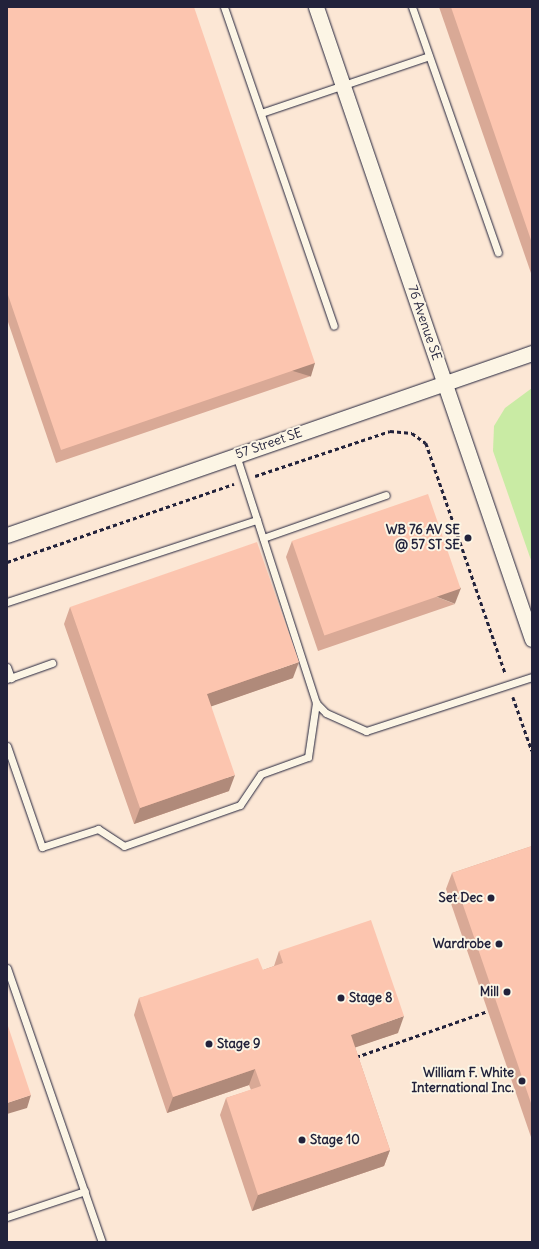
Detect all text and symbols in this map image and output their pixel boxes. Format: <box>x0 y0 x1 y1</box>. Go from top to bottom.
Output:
street label: 76 Avenue SE <box>404 283 444 363</box>
street label: 57 Street SE <box>234 425 304 463</box>
place label: WB 76 AV SE @ 57 ST SE <box>386 523 460 554</box>
marker: WB 76 AV SE @ 57 ST SE <box>463 533 473 543</box>
place label: Set Dec <box>438 890 483 906</box>
marker: Set Dec <box>486 893 496 903</box>
place label: Wardrobe <box>433 936 491 952</box>
marker: Wardrobe <box>494 939 504 949</box>
place label: Mill <box>480 984 499 1000</box>
marker: Mill <box>502 987 512 997</box>
place label: Stage 8 <box>349 990 393 1006</box>
marker: Stage 8 <box>336 993 346 1003</box>
place label: Stage 9 <box>217 1036 261 1052</box>
marker: Stage 9 <box>204 1039 214 1049</box>
place label: William F. White International Inc. <box>412 1066 514 1097</box>
marker: William F. White International Inc. <box>517 1076 527 1086</box>
place label: Stage 10 <box>310 1132 360 1148</box>
marker: Stage 10 <box>297 1135 307 1145</box>

